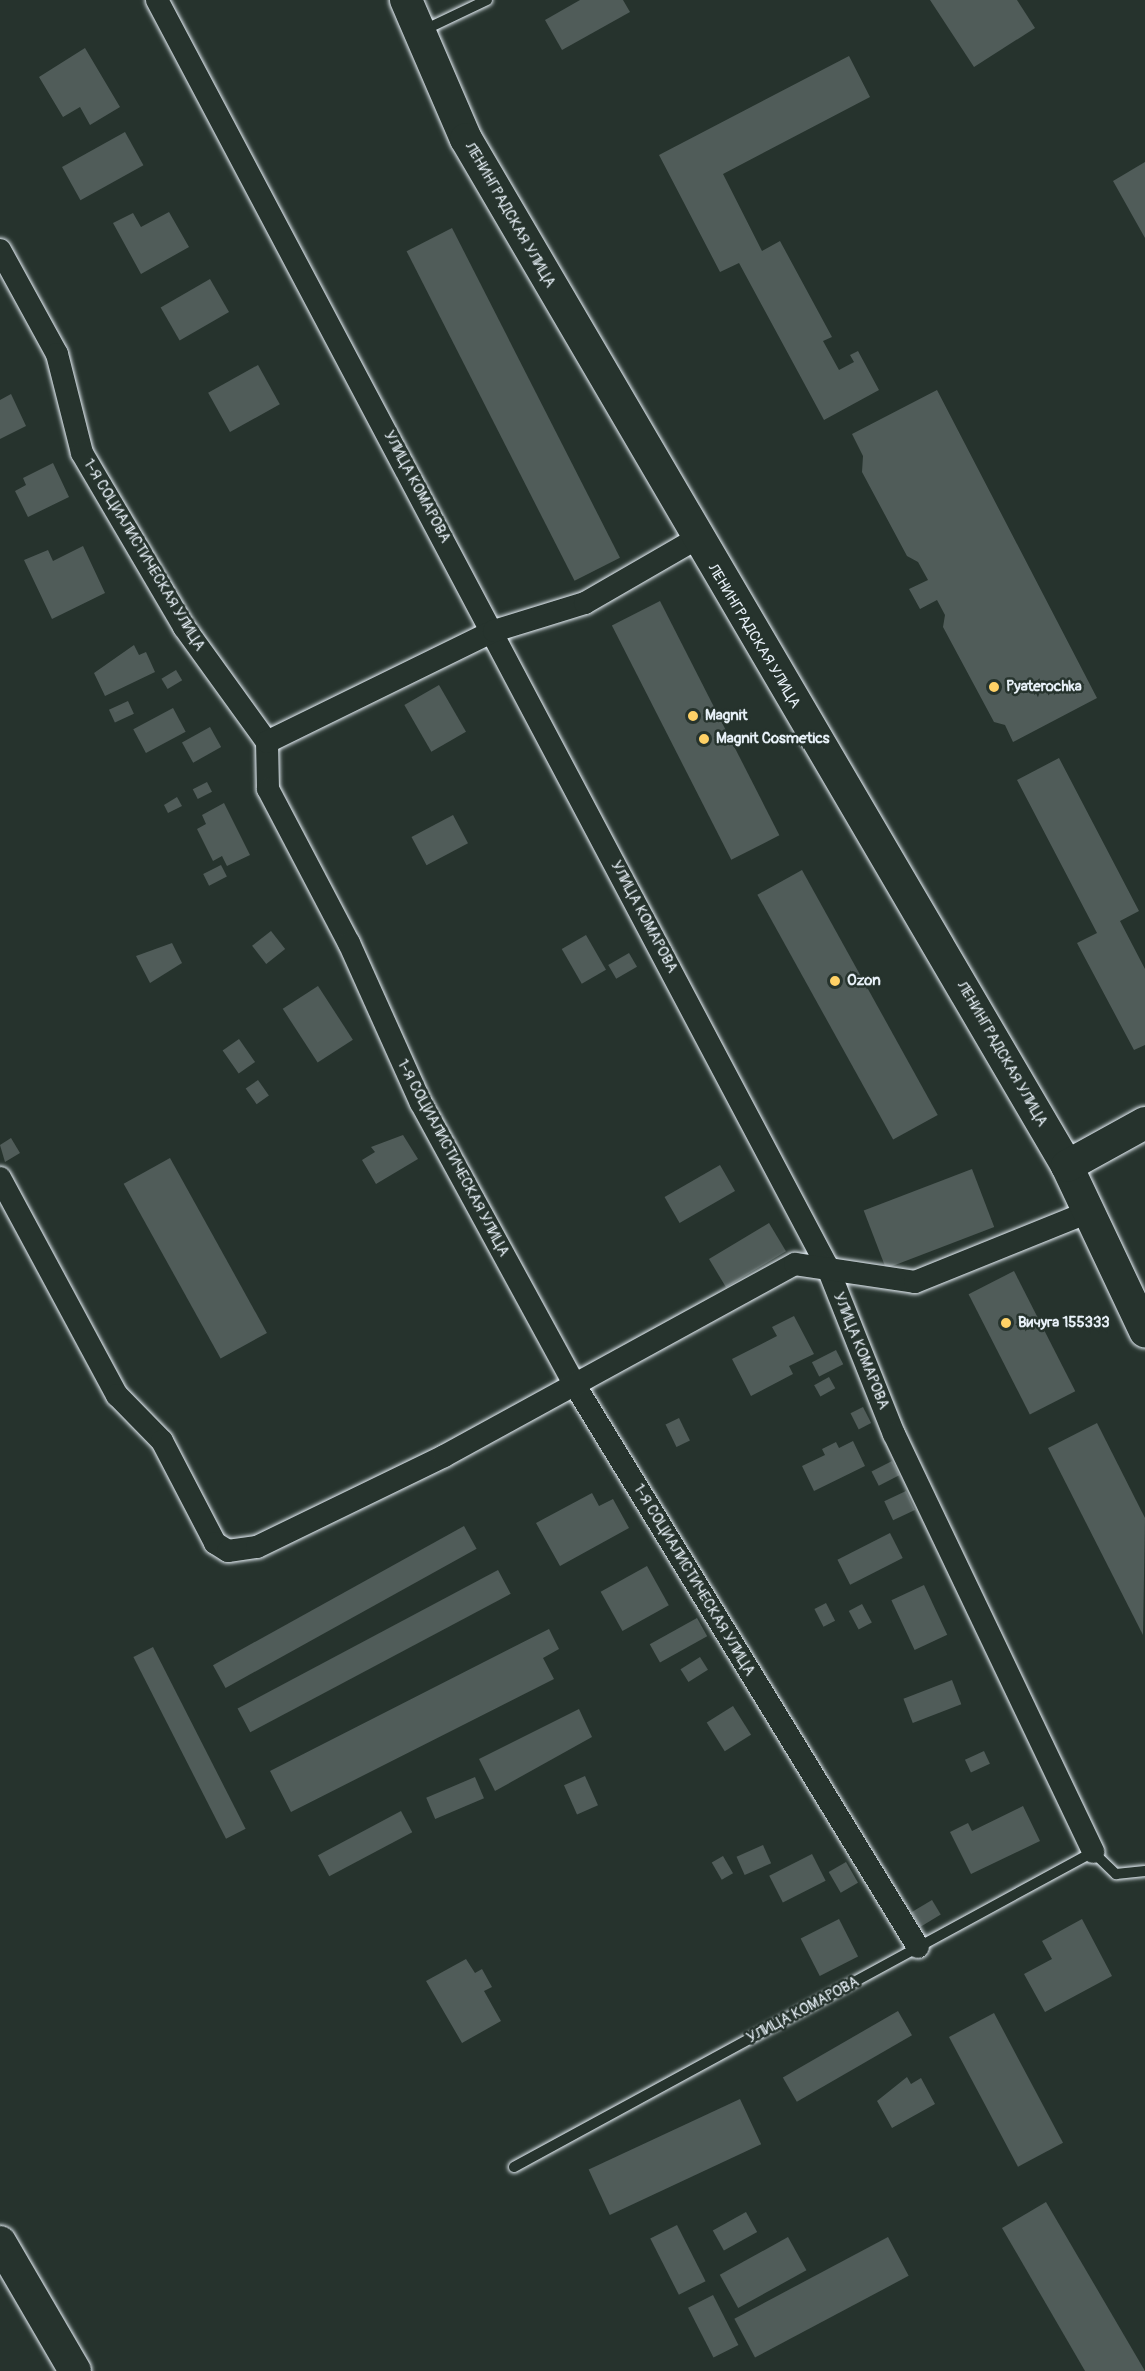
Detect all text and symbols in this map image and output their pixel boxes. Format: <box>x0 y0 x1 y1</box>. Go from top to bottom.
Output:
street label: ЛЕНИНГРАДСКАЯ УЛИЦА <box>461 139 559 291</box>
street label: УЛИЦА КОМАРОВА <box>380 428 454 546</box>
street label: 1-Я СОЦИАЛИСТИЧЕСКАЯ УЛИЦА <box>79 456 209 654</box>
street label: ЛЕНИНГРАДСКАЯ УЛИЦА <box>704 561 804 711</box>
place label: Pyaterochka <box>1006 678 1082 696</box>
marker: Pyaterochka <box>987 680 1001 694</box>
place label: Magnit <box>705 707 748 725</box>
marker: Magnit <box>686 709 700 723</box>
place label: Magnit Cosmetics <box>716 730 830 748</box>
marker: Magnit Cosmetics <box>697 732 711 746</box>
street label: УЛИЦА КОМАРОВА <box>607 858 681 976</box>
place label: Ozon <box>847 972 881 990</box>
marker: Ozon <box>828 974 842 988</box>
street label: ЛЕНИНГРАДСКАЯ УЛИЦА <box>953 978 1051 1130</box>
street label: 1-Я СОЦИАЛИСТИЧЕСКАЯ УЛИЦА <box>393 1056 513 1260</box>
street label: УЛИЦА КОМАРОВА <box>829 1290 893 1412</box>
place label: Вичуга 155333 <box>1018 1314 1110 1332</box>
marker: Вичуга 155333 <box>999 1316 1013 1330</box>
street label: 1-Я СОЦИАЛИСТИЧЕСКАЯ УЛИЦА <box>629 1481 759 1679</box>
street label: УЛИЦА КОМАРОВА <box>744 1973 862 2047</box>

